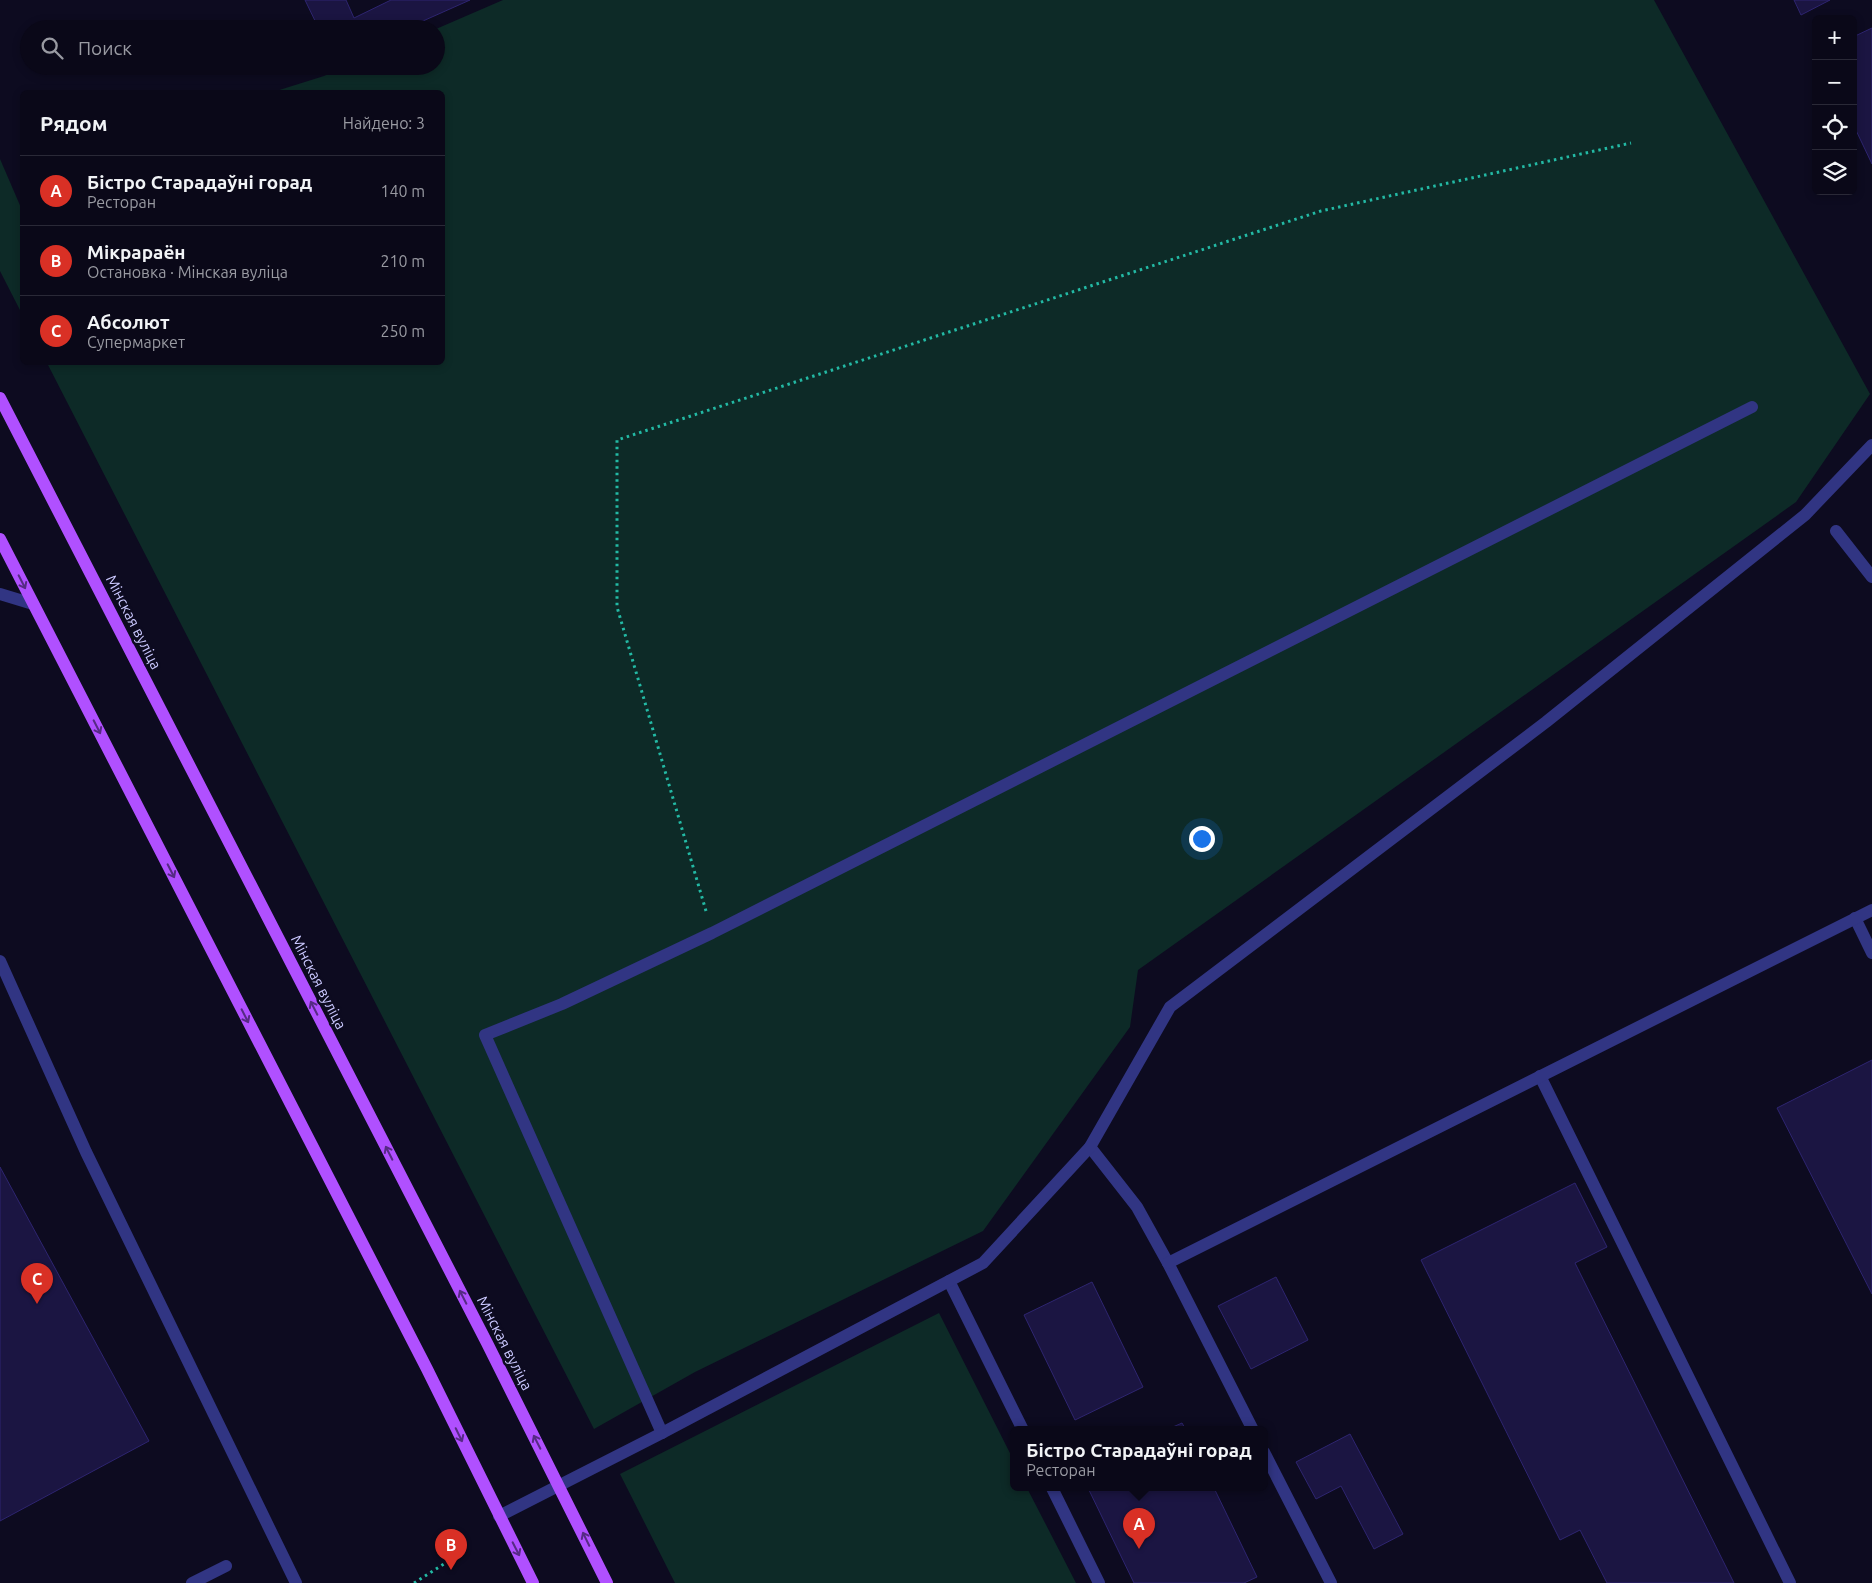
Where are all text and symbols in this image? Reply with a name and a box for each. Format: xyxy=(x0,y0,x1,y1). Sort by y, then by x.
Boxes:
map controls xyxy=(1812,15,1857,195)
button: + xyxy=(1812,15,1857,60)
search box xyxy=(20,20,445,75)
icon: search xyxy=(38,34,66,62)
text: Поиск xyxy=(78,37,132,59)
button: − xyxy=(1812,60,1857,105)
button: locate xyxy=(1812,105,1857,150)
text: Рядом xyxy=(40,111,108,135)
text: Найдено: 3 xyxy=(343,114,425,132)
button: layers xyxy=(1812,150,1857,195)
text: Бістро Старадаўні горад xyxy=(87,171,312,193)
text: A xyxy=(50,182,62,200)
text: 140 m xyxy=(380,182,425,200)
text: Ресторан xyxy=(87,193,156,211)
text: Мікрараён xyxy=(87,241,186,263)
text: B xyxy=(51,252,61,270)
text: 210 m xyxy=(380,252,425,270)
text: Остановка · Мінская вуліца xyxy=(87,263,288,281)
text: Абсолют xyxy=(87,311,170,333)
text: C xyxy=(51,322,61,340)
text: 250 m xyxy=(380,322,425,340)
text: Супермаркет xyxy=(87,333,185,351)
street label: Мінская вуліца xyxy=(103,572,165,672)
one-way arrow xyxy=(18,574,27,589)
one-way arrow xyxy=(92,719,102,734)
your location xyxy=(1189,826,1215,852)
one-way arrow xyxy=(167,863,176,878)
street label: Мінская вуліца xyxy=(288,932,350,1032)
one-way arrow xyxy=(309,1001,318,1016)
one-way arrow xyxy=(240,1008,250,1023)
one-way arrow xyxy=(384,1145,394,1160)
pin: C xyxy=(21,1263,53,1304)
one-way arrow xyxy=(458,1290,467,1305)
street label: Мінская вуліца xyxy=(474,1293,536,1393)
popup xyxy=(1010,1426,1268,1491)
one-way arrow xyxy=(455,1427,464,1442)
one-way arrow xyxy=(532,1434,542,1449)
text: Бістро Старадаўні горад xyxy=(1026,1439,1252,1461)
text: Ресторан xyxy=(1026,1461,1096,1479)
pin: A xyxy=(1123,1508,1155,1549)
pin: B xyxy=(435,1529,467,1570)
one-way arrow xyxy=(581,1532,590,1547)
one-way arrow xyxy=(511,1542,521,1557)

